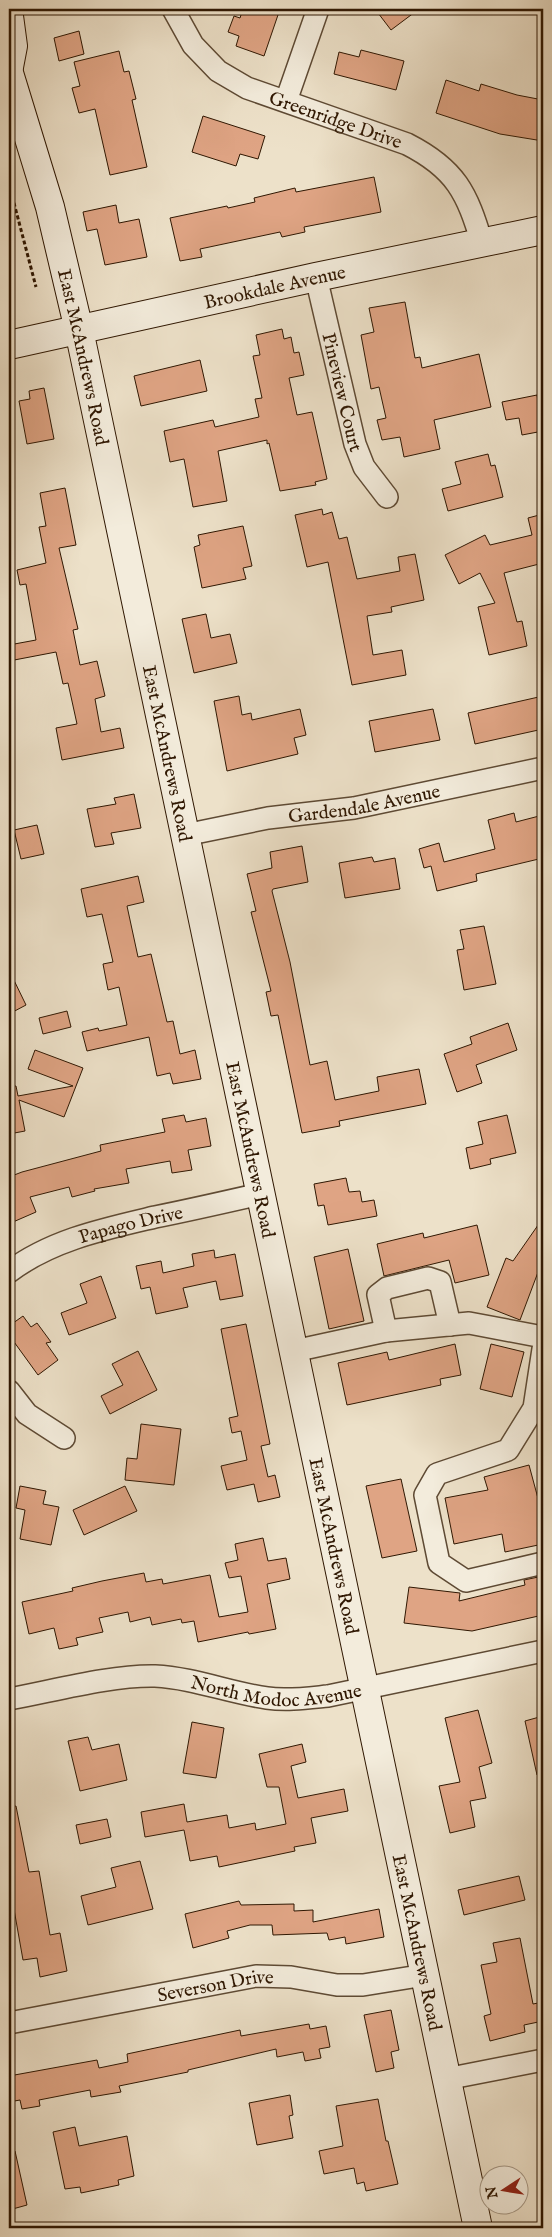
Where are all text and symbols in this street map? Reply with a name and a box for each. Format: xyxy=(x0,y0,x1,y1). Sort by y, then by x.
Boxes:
street label: Greenridge Drive xyxy=(265,87,405,155)
street label: Brookdale Avenue xyxy=(202,261,348,315)
street label: East McAndrews Road xyxy=(51,267,113,449)
street label: Pineview Court xyxy=(315,331,367,456)
street label: East McAndrews Road xyxy=(136,663,196,845)
street label: Gardendale Avenue xyxy=(287,780,443,830)
street label: East McAndrews Road xyxy=(219,1060,280,1241)
street label: Papago Drive xyxy=(76,1201,186,1250)
street label: East McAndrews Road xyxy=(302,1456,363,1638)
street label: North Modoc Avenue xyxy=(188,1671,364,1713)
street label: East McAndrews Road xyxy=(386,1852,446,2034)
street label: Severson Drive xyxy=(155,1966,274,2009)
north arrow xyxy=(480,2164,530,2214)
text: N xyxy=(482,2185,503,2201)

